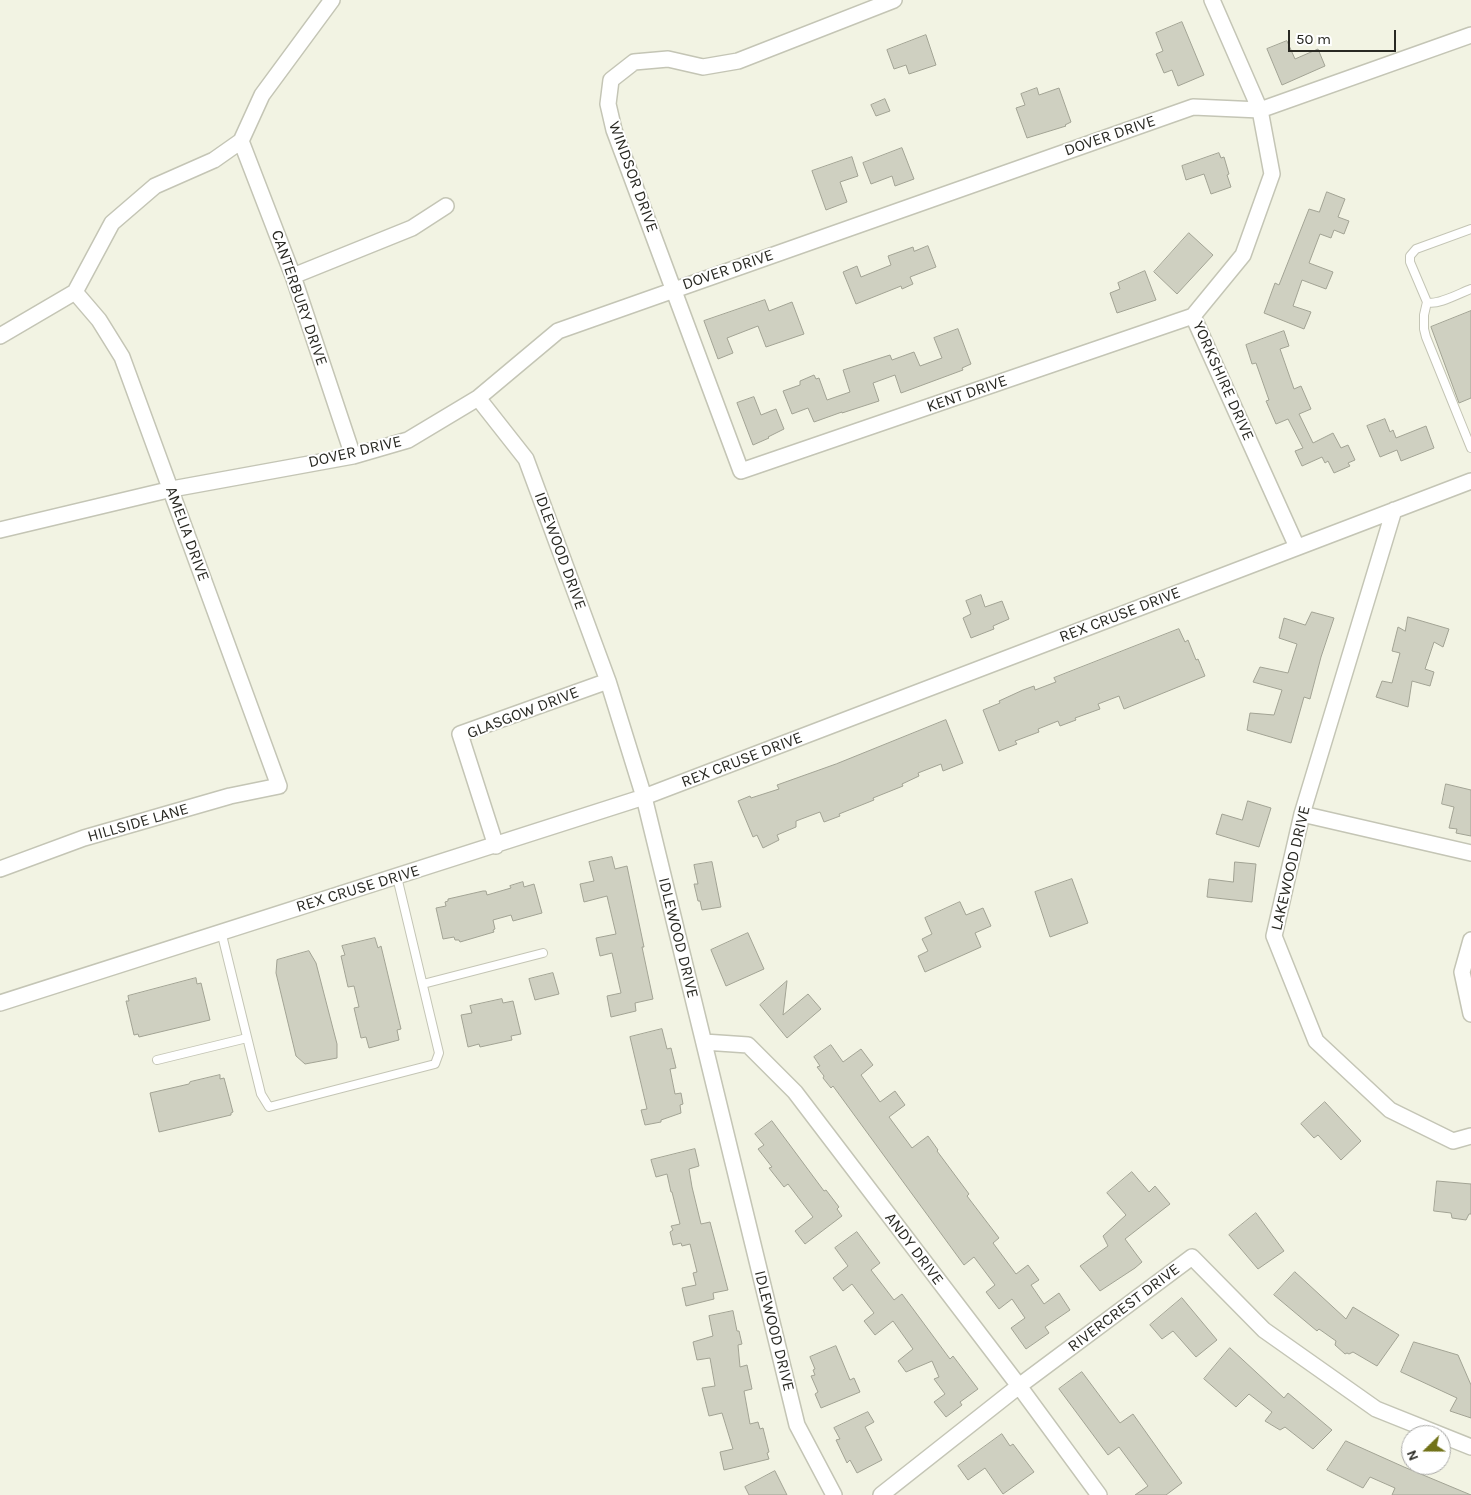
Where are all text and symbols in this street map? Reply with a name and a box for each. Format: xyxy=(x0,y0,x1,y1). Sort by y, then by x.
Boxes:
scale bar xyxy=(1291,20,1398,52)
text: 50 m xyxy=(1296,30,1331,48)
street label: DOVER DRIVE xyxy=(1062,111,1158,161)
street label: WINDSOR DRIVE xyxy=(604,119,662,235)
street label: CANTERBURY DRIVE xyxy=(267,228,331,368)
street label: DOVER DRIVE xyxy=(680,245,776,295)
street label: YORKSHIRE DRIVE xyxy=(1188,318,1258,444)
street label: KENT DRIVE xyxy=(924,371,1010,417)
street label: DOVER DRIVE xyxy=(306,432,404,472)
street label: AMELIA DRIVE xyxy=(161,484,213,584)
street label: IDLEWOOD DRIVE xyxy=(530,490,590,612)
street label: REX CRUSE DRIVE xyxy=(1057,583,1183,647)
street label: GLASGOW DRIVE xyxy=(464,683,582,743)
street label: REX CRUSE DRIVE xyxy=(679,728,805,792)
street label: HILLSIDE LANE xyxy=(85,799,191,847)
street label: LAKEWOOD DRIVE xyxy=(1267,804,1315,932)
street label: REX CRUSE DRIVE xyxy=(294,861,422,917)
street label: IDLEWOOD DRIVE xyxy=(654,876,702,1000)
street label: ANDY DRIVE xyxy=(881,1209,947,1289)
street label: RIVERCREST DRIVE xyxy=(1064,1260,1184,1356)
street label: IDLEWOOD DRIVE xyxy=(750,1269,798,1393)
north arrow xyxy=(1401,1425,1451,1475)
text: N xyxy=(1403,1448,1422,1463)

